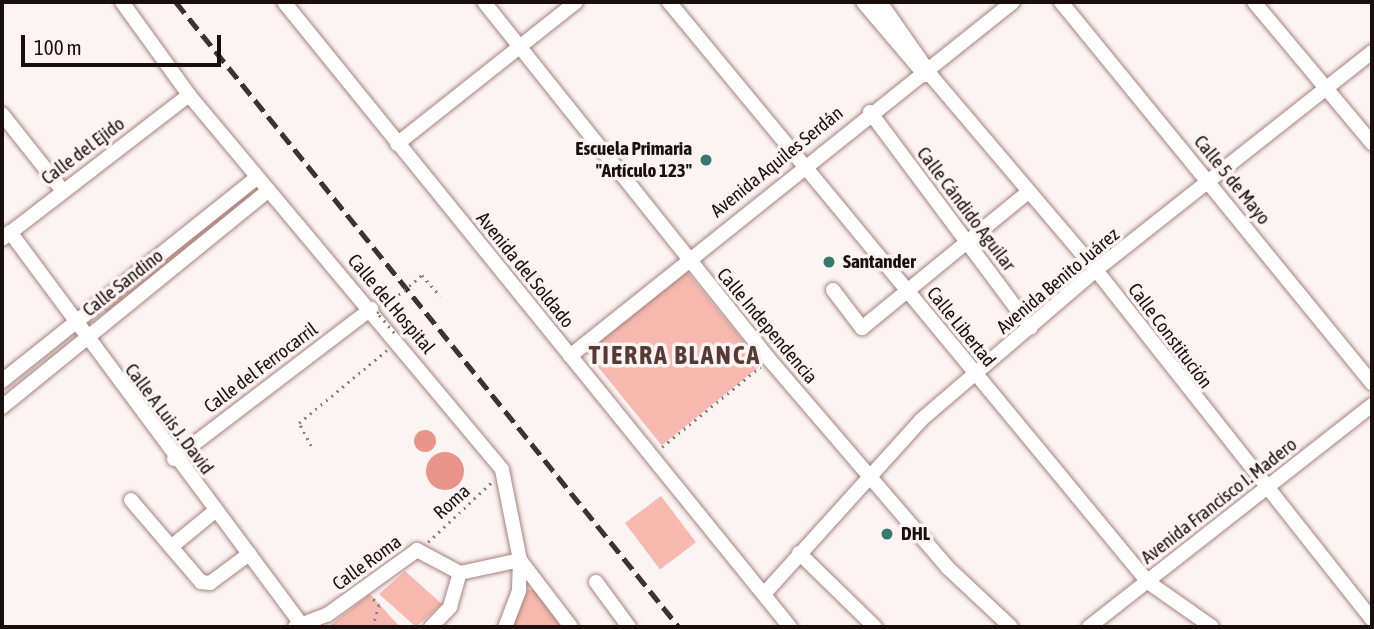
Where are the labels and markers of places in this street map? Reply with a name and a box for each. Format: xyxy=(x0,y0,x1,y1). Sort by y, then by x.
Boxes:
place label: Escuela Primaria "Artículo 123" xyxy=(575,138,692,182)
marker: Escuela Primaria "Artículo 123" xyxy=(698,152,714,168)
place label: Santander xyxy=(843,251,916,273)
marker: Santander xyxy=(821,254,837,270)
place label: DHL xyxy=(901,523,930,545)
marker: DHL xyxy=(879,526,895,542)

